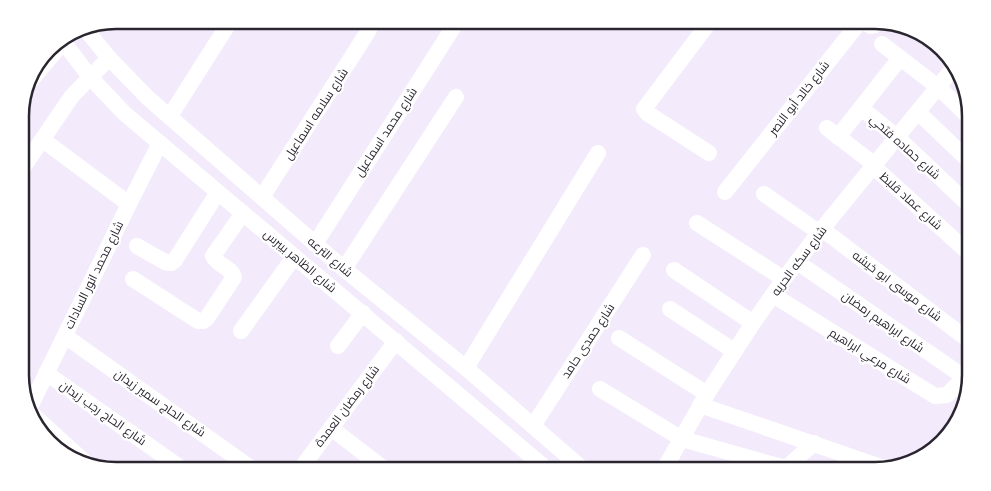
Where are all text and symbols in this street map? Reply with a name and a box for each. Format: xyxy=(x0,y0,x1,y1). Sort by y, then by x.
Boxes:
street label: شارع خالد أبو النصر xyxy=(764,58,833,139)
street label: شارع سلامه اسماعيل xyxy=(280,65,352,163)
street label: شارع محمد اسماعيل xyxy=(351,84,421,180)
street label: شارع حماده فتحي xyxy=(865,111,944,185)
street label: شارع عماد قلبظ xyxy=(876,169,946,233)
street label: شارع محمد انور السادات xyxy=(61,218,127,332)
street label: شارع سكه الحريه xyxy=(768,223,830,299)
street label: شارع الظاهر بيبرس xyxy=(260,226,340,296)
street label: شارع الترعه xyxy=(304,233,356,281)
street label: شارع موسى ابو خيشه xyxy=(849,247,945,325)
street label: شارع ابراهيم رمضان xyxy=(839,288,927,356)
street label: شارع حمدى حامد xyxy=(558,300,618,382)
street label: شارع مرعي ابراهيم xyxy=(825,325,914,389)
street label: شارع رمضان العمدة xyxy=(311,362,383,450)
street label: شارع الحاج سمير زيدان xyxy=(111,366,209,440)
street label: شارع الحاج رجب زيدان xyxy=(57,377,150,449)

